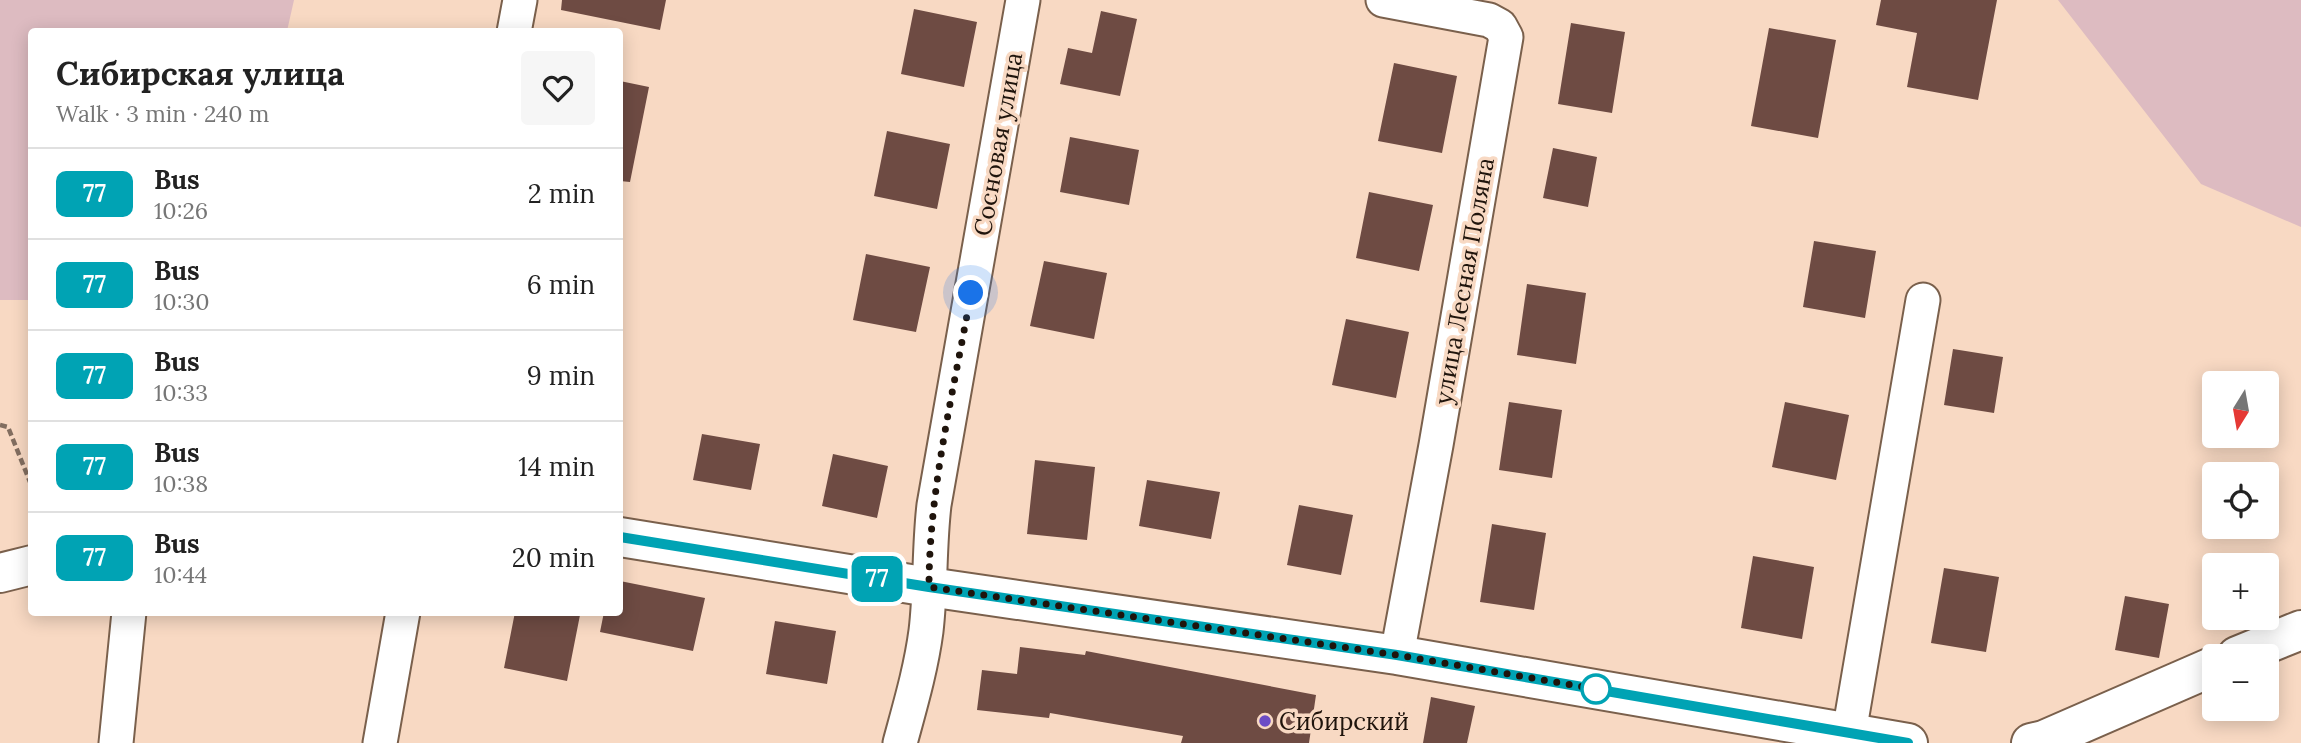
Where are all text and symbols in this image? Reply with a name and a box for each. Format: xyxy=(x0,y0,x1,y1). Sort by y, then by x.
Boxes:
street label: Сосновая улица xyxy=(967,50,1029,238)
button: heart xyxy=(521,51,595,125)
text: Сибирская улица xyxy=(56,52,345,94)
text: Walk · 3 min · 240 m xyxy=(56,99,269,128)
street label: улица Лесная Поляна xyxy=(1427,155,1501,407)
text: Bus xyxy=(154,163,200,196)
text: 2 min xyxy=(528,177,595,210)
text: 77 xyxy=(83,178,106,209)
text: 10:26 xyxy=(154,196,208,225)
text: Bus xyxy=(154,254,200,287)
text: 6 min xyxy=(527,268,595,301)
text: 77 xyxy=(83,269,106,300)
your location xyxy=(953,275,988,310)
text: 10:30 xyxy=(154,287,210,316)
text: Bus xyxy=(154,345,200,378)
text: 9 min xyxy=(527,359,595,392)
text: 77 xyxy=(83,360,106,391)
north arrow xyxy=(2202,371,2278,448)
map controls xyxy=(2202,371,2279,721)
text: 10:33 xyxy=(154,378,208,407)
text: Bus xyxy=(154,436,200,469)
text: 14 min xyxy=(518,450,595,483)
text: 77 xyxy=(83,451,106,482)
button: locate xyxy=(2202,462,2279,539)
text: 10:38 xyxy=(154,469,208,498)
text: Bus xyxy=(154,527,200,560)
text: 20 min xyxy=(512,541,595,574)
text: 77 xyxy=(83,542,106,573)
button: + xyxy=(2202,553,2279,630)
line badge: 77 xyxy=(846,556,908,602)
text: 10:44 xyxy=(154,560,207,589)
text: 77 xyxy=(866,563,888,594)
button: − xyxy=(2202,644,2279,721)
unlabelled marker xyxy=(1581,674,1611,704)
place label: Сибирский xyxy=(1279,706,1409,737)
marker: Сибирский xyxy=(1257,713,1273,729)

